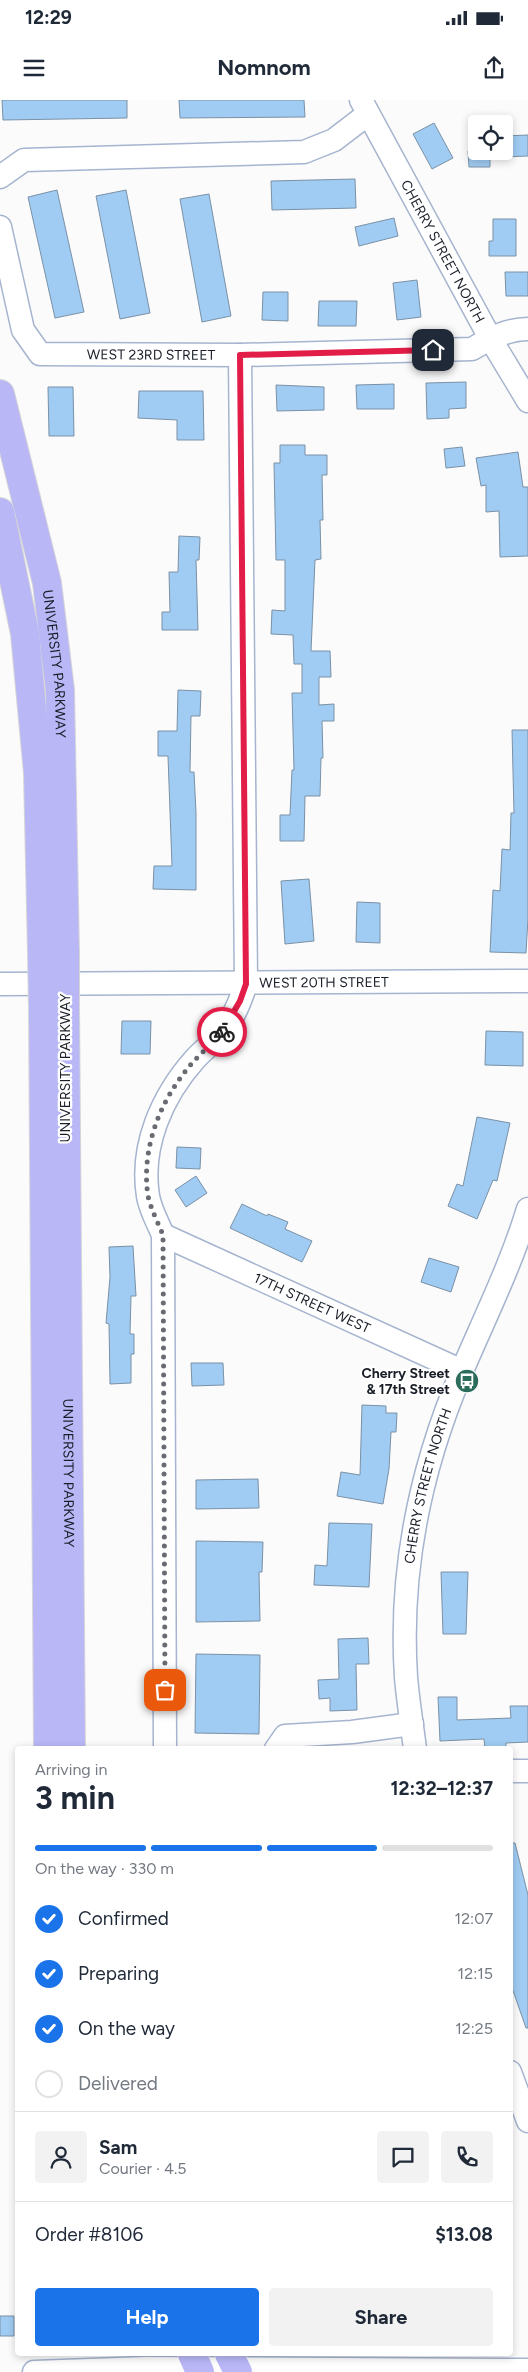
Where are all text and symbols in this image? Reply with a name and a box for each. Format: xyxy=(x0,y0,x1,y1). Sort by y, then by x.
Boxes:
text: 12:29 xyxy=(25,6,72,29)
icon: menu xyxy=(20,54,48,82)
text: Nomnom xyxy=(217,54,311,81)
icon: share xyxy=(480,54,508,82)
map controls xyxy=(468,115,513,160)
button: locate xyxy=(468,115,513,160)
street label: CHERRY STREET NORTH xyxy=(397,177,489,326)
pin xyxy=(412,329,454,371)
icon: home xyxy=(419,336,447,364)
street label: WEST 23RD STREET xyxy=(87,346,216,363)
street label: UNIVERSITY PARKWAY xyxy=(39,589,69,739)
street label: WEST 20TH STREET xyxy=(259,973,389,991)
street label: UNIVERSITY PARKWAY xyxy=(57,993,74,1142)
courier xyxy=(197,1007,247,1057)
icon: bike xyxy=(208,1018,236,1046)
street label: 17TH STREET WEST xyxy=(251,1269,373,1337)
place label: Cherry Street & 17th Street xyxy=(362,1365,450,1398)
bus stop icon: Cherry Street & 17th Street xyxy=(454,1368,480,1394)
street label: UNIVERSITY PARKWAY xyxy=(60,1398,78,1548)
street label: CHERRY STREET NORTH xyxy=(401,1406,455,1565)
pin xyxy=(144,1669,186,1711)
icon: bag xyxy=(151,1676,179,1704)
text: Arriving in xyxy=(35,1760,107,1779)
text: 12:32–12:37 xyxy=(390,1777,493,1800)
text: 3 min xyxy=(35,1779,115,1817)
text: On the way · 330 m xyxy=(35,1859,174,1878)
icon: check xyxy=(35,1905,63,1933)
text: Confirmed xyxy=(78,1907,169,1930)
text: 12:07 xyxy=(455,1909,493,1928)
icon: check xyxy=(35,1960,63,1988)
text: Preparing xyxy=(78,1962,159,1985)
text: 12:15 xyxy=(458,1964,493,1983)
icon: check xyxy=(35,2015,63,2043)
text: On the way xyxy=(78,2017,175,2040)
text: 12:25 xyxy=(455,2019,493,2038)
text: Delivered xyxy=(78,2072,158,2095)
button: person xyxy=(35,2131,87,2183)
button: chat xyxy=(377,2131,429,2183)
button: phone xyxy=(441,2131,493,2183)
text: Sam xyxy=(99,2136,137,2159)
text: Courier · 4.5 xyxy=(99,2159,186,2178)
text: Order #8106 xyxy=(35,2223,143,2246)
text: $13.08 xyxy=(435,2223,493,2246)
button: Help xyxy=(35,2288,259,2346)
button: Share xyxy=(269,2288,493,2346)

